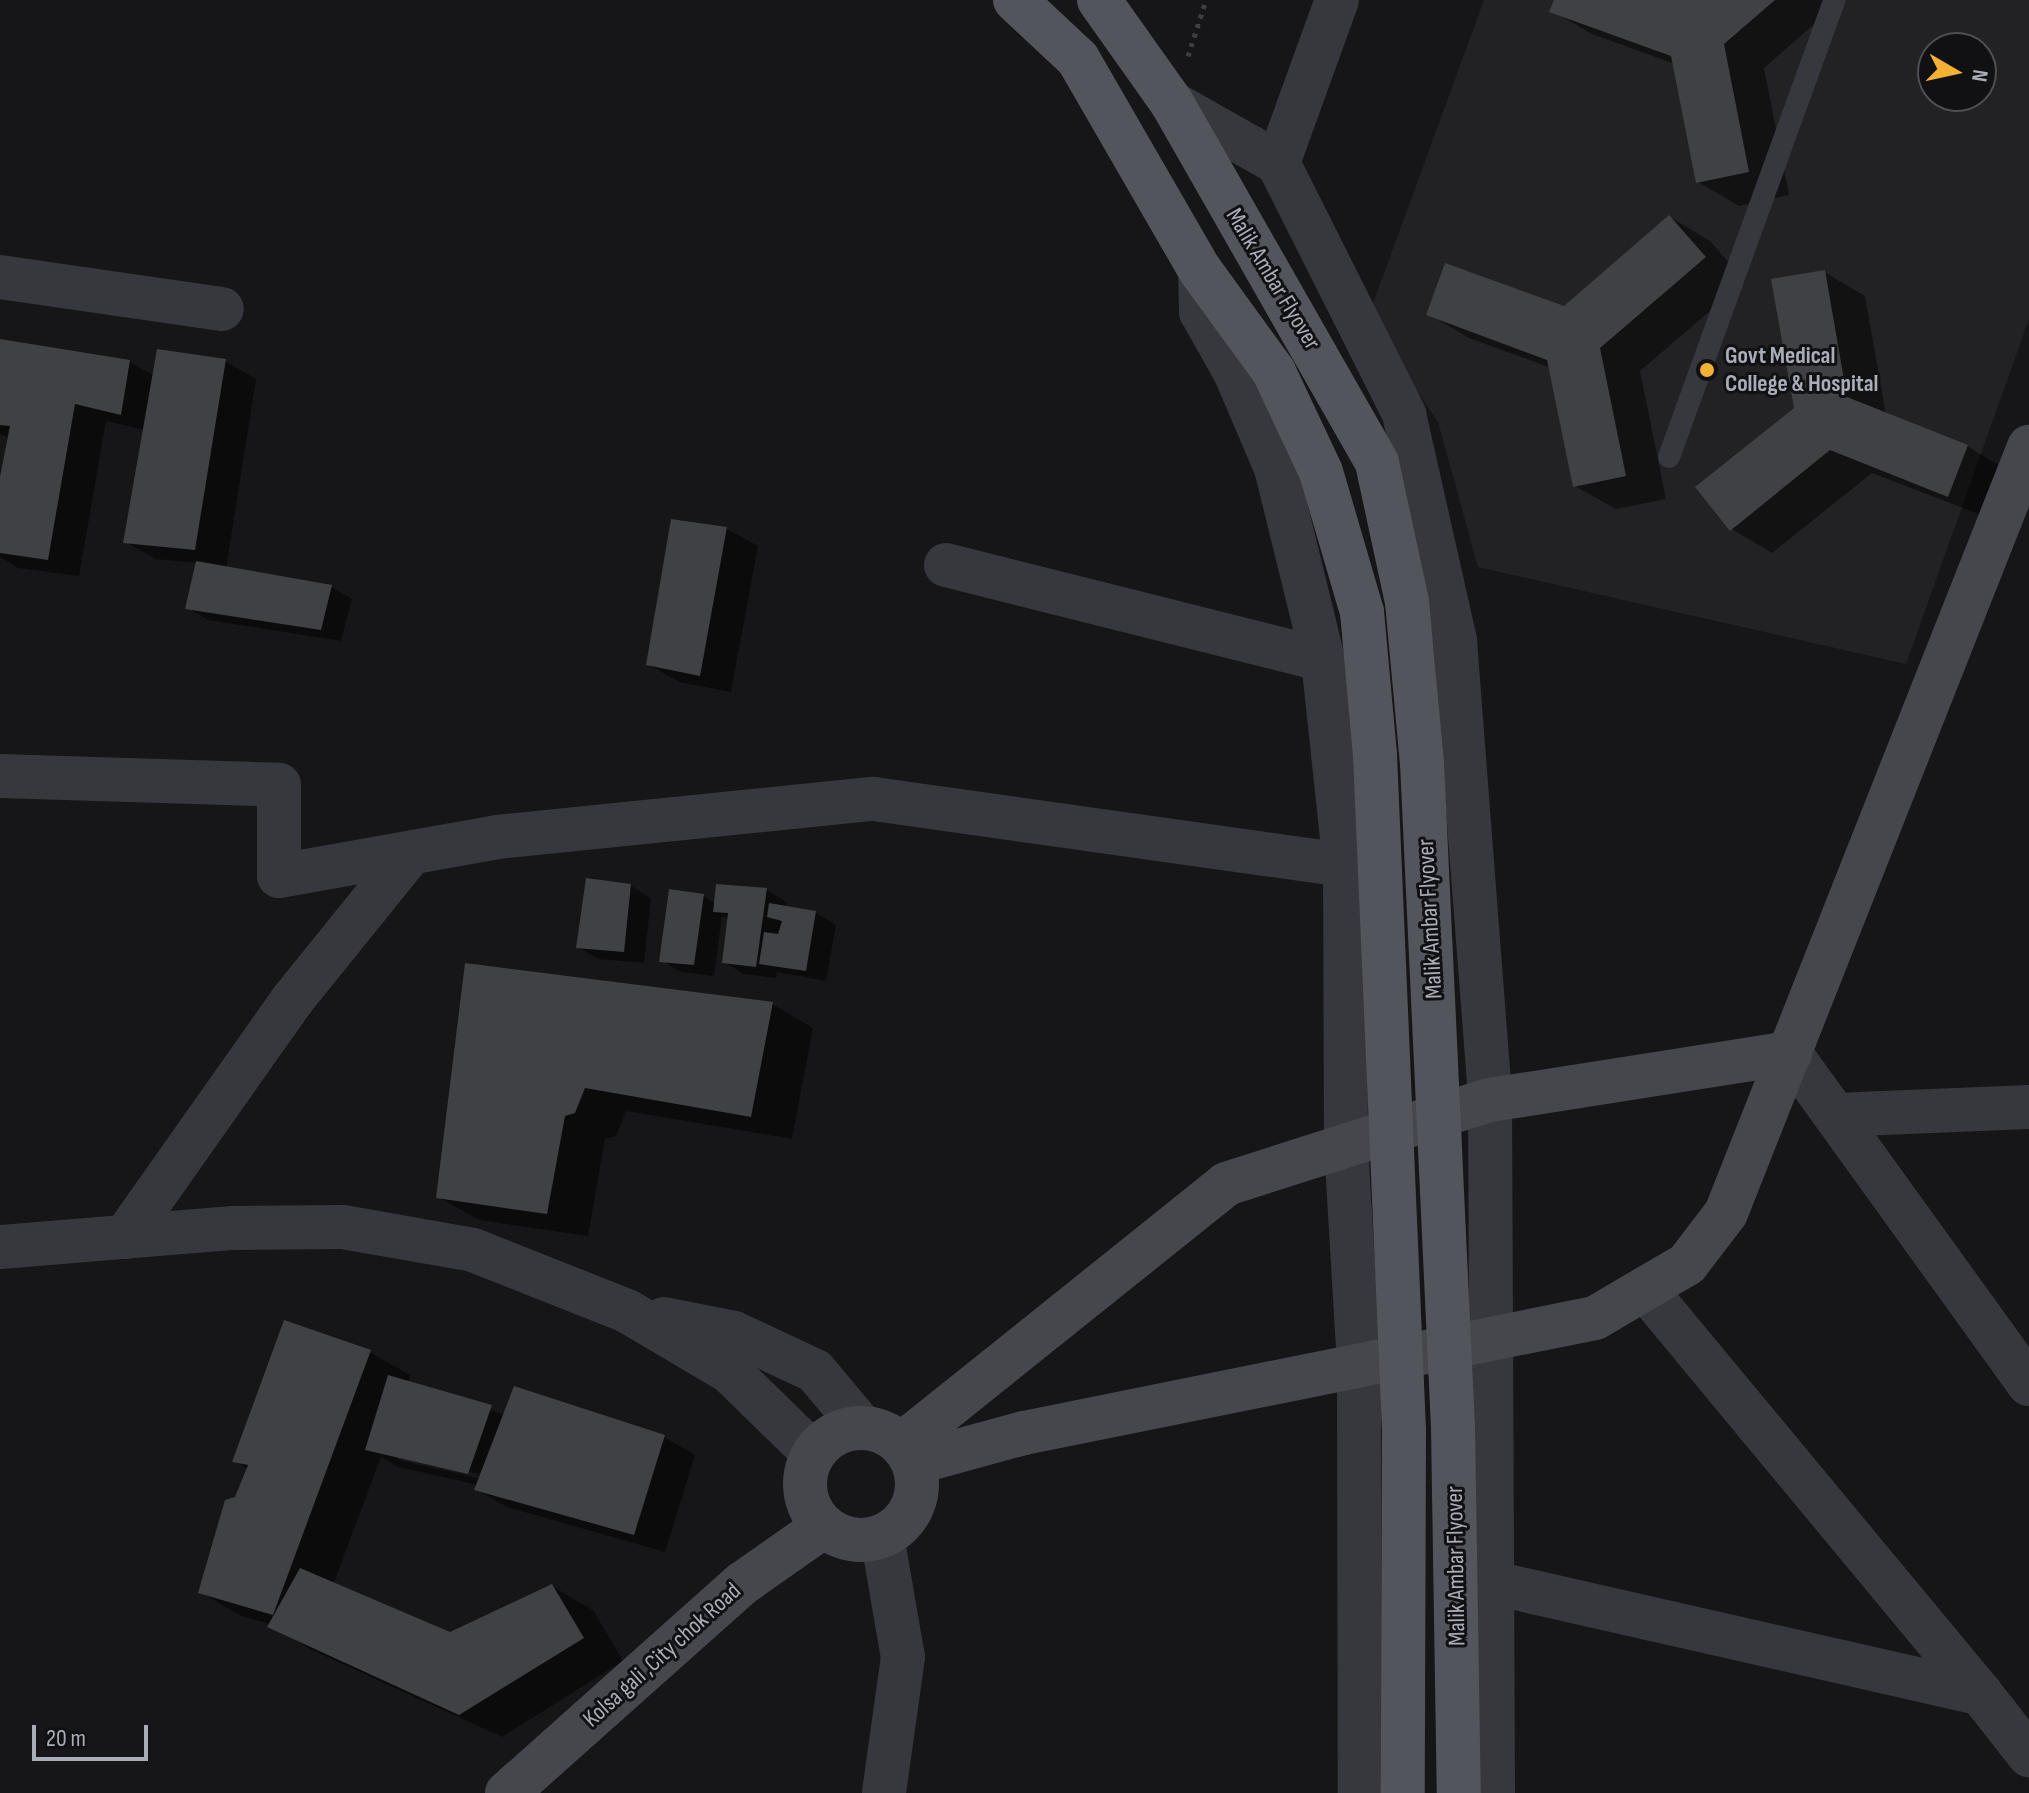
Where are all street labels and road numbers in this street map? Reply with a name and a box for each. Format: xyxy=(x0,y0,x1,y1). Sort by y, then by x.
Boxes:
street label: Malik Ambar Flyover xyxy=(1219,203,1327,355)
street label: Malik Ambar Flyover xyxy=(1411,838,1449,1000)
street label: Malik Ambar Flyover xyxy=(1440,1486,1472,1646)
street label: Kolsa gali ,City chok Road xyxy=(577,1577,747,1733)

